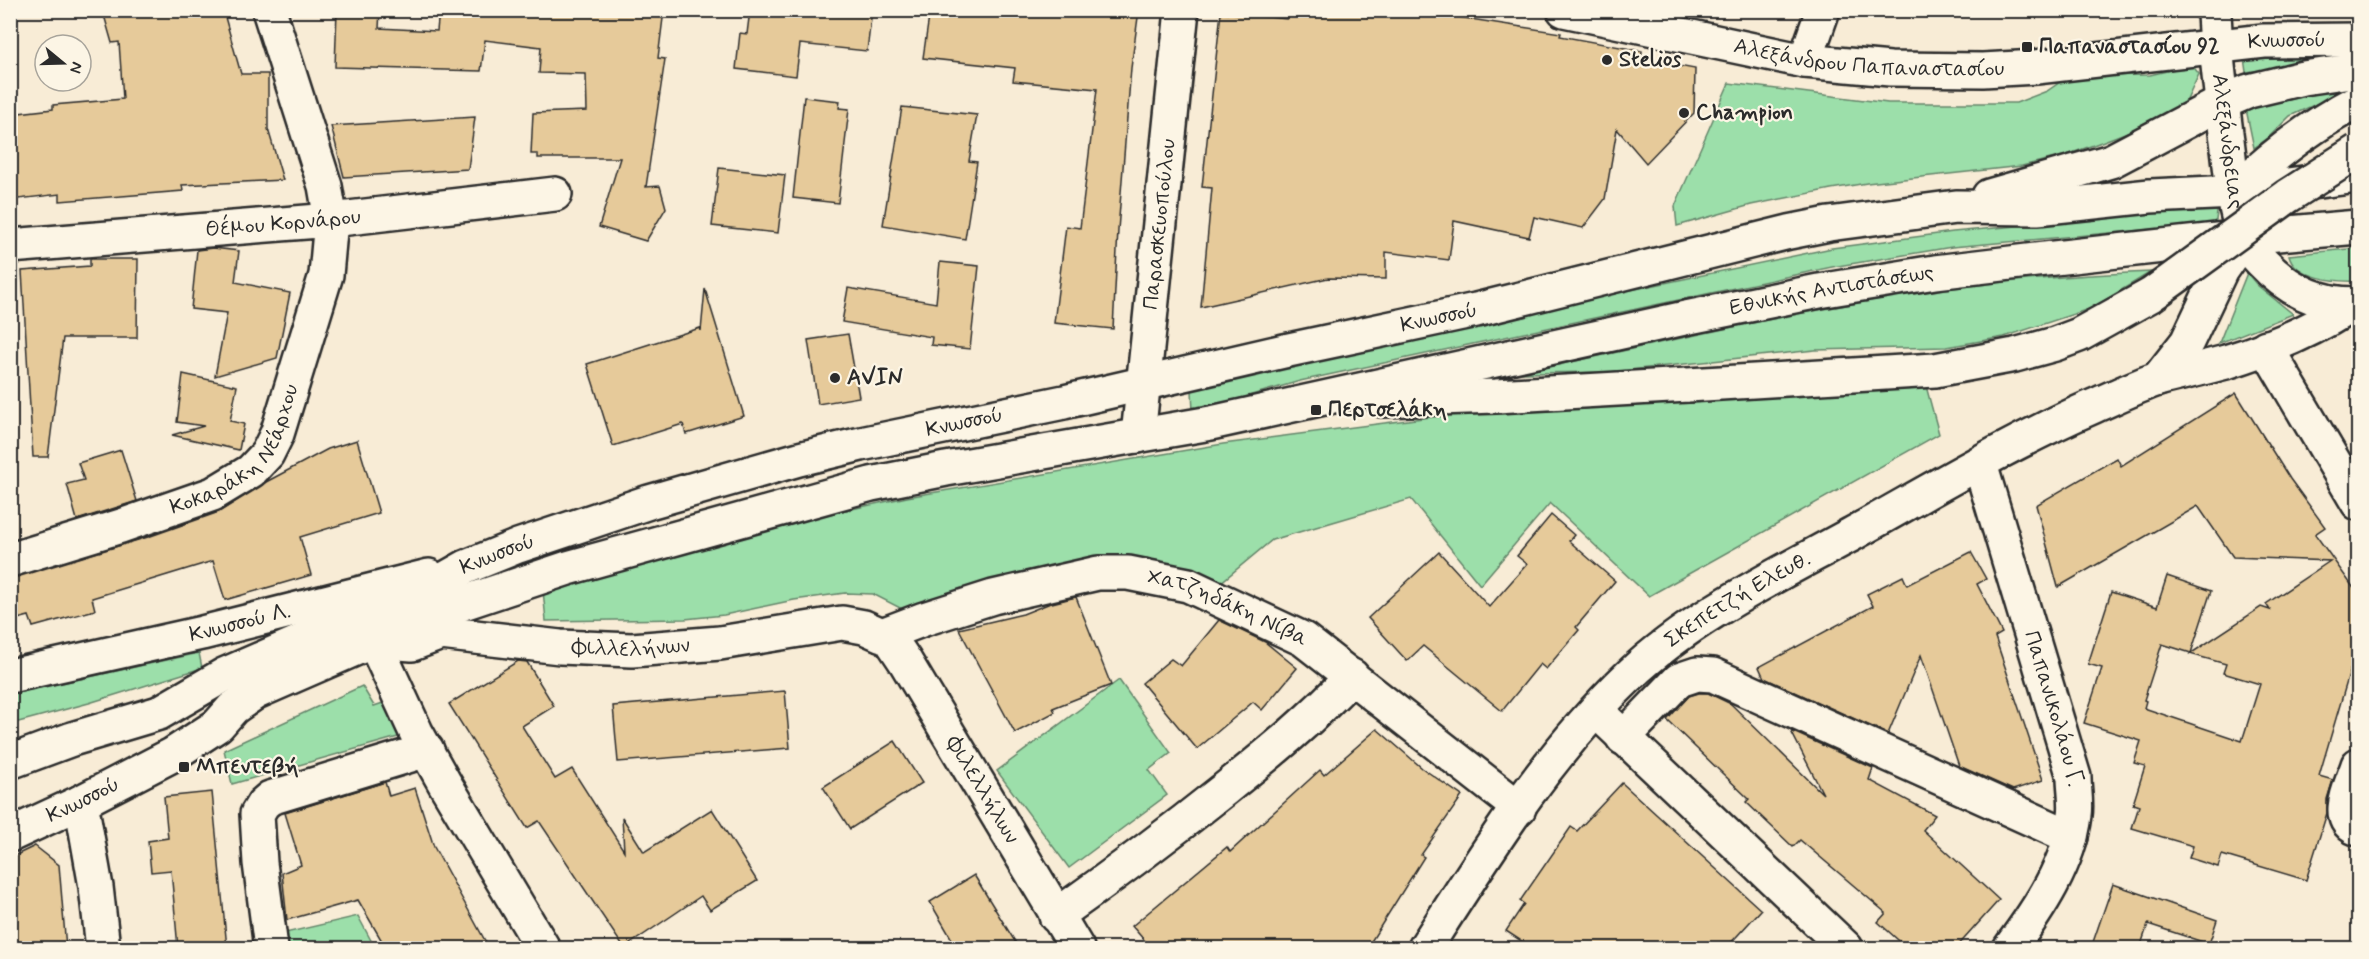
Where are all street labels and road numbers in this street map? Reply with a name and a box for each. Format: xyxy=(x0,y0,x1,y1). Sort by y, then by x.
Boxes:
street label: Κνωσσού xyxy=(2246,26,2326,57)
street label: Αλεξάνδρου Παπαναστασίου xyxy=(1731,32,2005,84)
street label: Αλεξάνδρειας xyxy=(2205,72,2250,211)
street label: Παρασκευοπούλου xyxy=(1137,137,1183,311)
street label: Θέμου Κορνάρου xyxy=(204,203,362,244)
street label: Εθνικής Αντιστάσεως xyxy=(1727,258,1936,323)
street label: Κνωσσού xyxy=(1398,296,1480,340)
street label: Κοκαράκη Νεάρχου xyxy=(166,380,306,522)
street label: Κνωσσού xyxy=(923,401,1005,444)
street label: Κνωσσού xyxy=(456,527,538,582)
street label: Σκεπετζή Ελευθ. xyxy=(1659,545,1816,655)
street label: Χατζηδάκη Νίβα xyxy=(1145,563,1312,653)
street label: Κνωσσού Λ. xyxy=(187,597,294,649)
street label: Παπανικολάου Γ. xyxy=(2017,627,2089,788)
street label: Φιλλελήνων xyxy=(570,631,691,664)
street label: Φιλελλήλων xyxy=(939,730,1026,849)
street label: Κνωσσού xyxy=(42,770,125,830)

